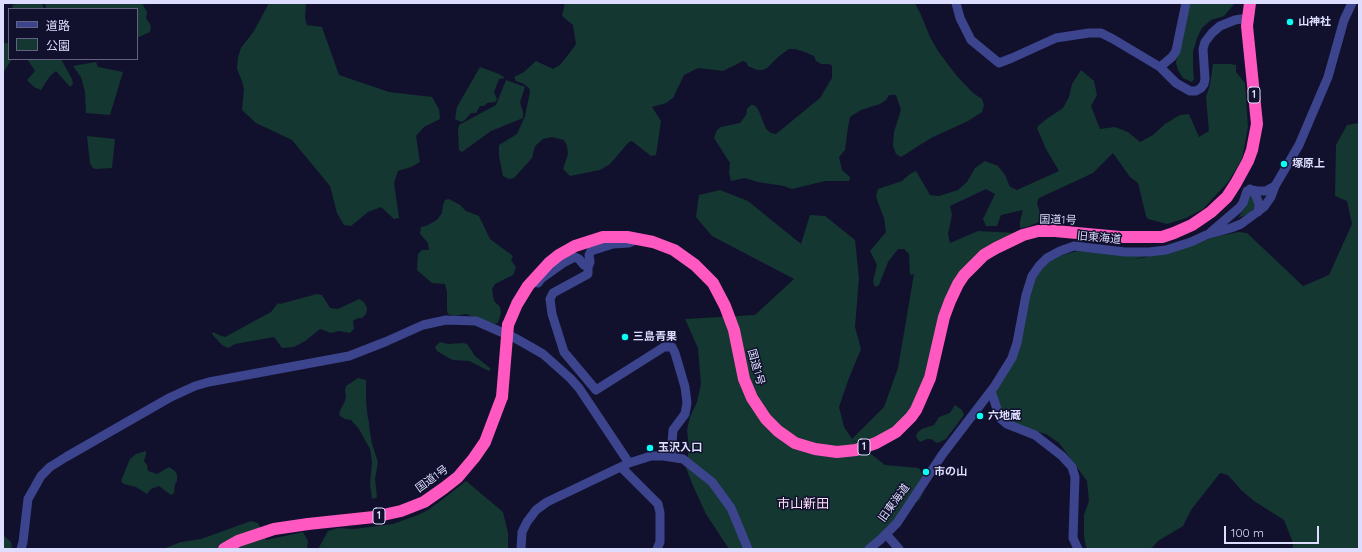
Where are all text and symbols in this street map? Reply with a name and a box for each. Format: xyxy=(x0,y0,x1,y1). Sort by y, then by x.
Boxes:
legend xyxy=(8,8,138,60)
place label: 山神社 xyxy=(1298,15,1331,29)
marker: 山神社 xyxy=(1285,17,1295,27)
text: 道路 xyxy=(46,18,70,33)
text: 公園 xyxy=(46,38,70,53)
road number: 1 xyxy=(1248,87,1260,103)
place label: 塚原上 xyxy=(1292,157,1325,171)
marker: 塚原上 xyxy=(1279,159,1289,169)
street label: 国道1号 xyxy=(1039,213,1077,227)
street label: 旧東海道 xyxy=(1077,230,1121,246)
place label: 三島青果 xyxy=(633,330,677,344)
marker: 三島青果 xyxy=(620,332,630,342)
street label: 国道1号 xyxy=(745,347,767,387)
place label: 六地蔵 xyxy=(988,409,1021,423)
marker: 六地蔵 xyxy=(975,411,985,421)
road number: 1 xyxy=(858,439,870,455)
place label: 玉沢入口 xyxy=(658,441,702,455)
marker: 玉沢入口 xyxy=(645,443,655,453)
street label: 国道1号 xyxy=(413,463,451,495)
place label: 市の山 xyxy=(934,465,967,479)
marker: 市の山 xyxy=(921,467,931,477)
street label: 旧東海道 xyxy=(876,481,912,525)
district label: 市山新田 xyxy=(777,496,829,512)
road number: 1 xyxy=(373,508,385,524)
scale bar xyxy=(1226,518,1321,544)
text: 100 m xyxy=(1231,525,1264,540)

